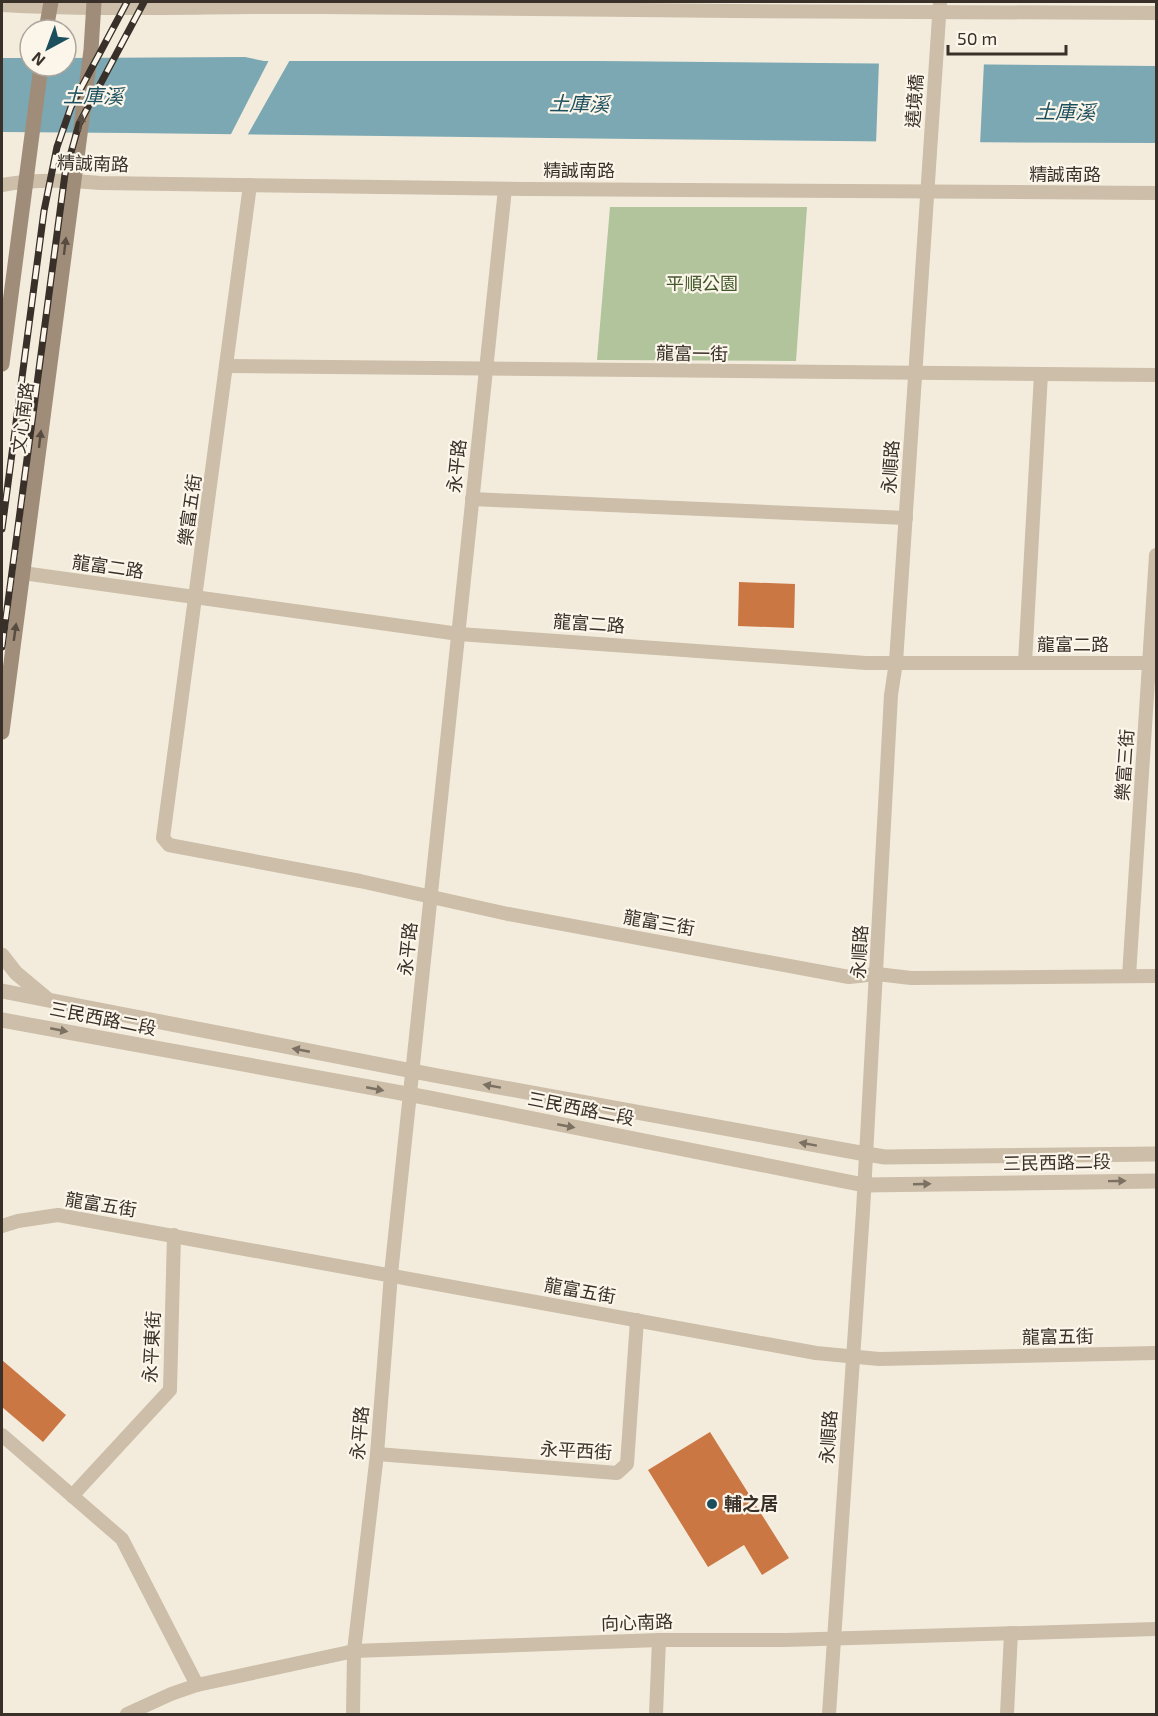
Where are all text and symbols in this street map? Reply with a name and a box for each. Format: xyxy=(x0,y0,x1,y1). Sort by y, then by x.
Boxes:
north arrow xyxy=(18,18,78,78)
scale bar xyxy=(948,18,1066,56)
text: 50 m xyxy=(957,27,997,49)
text: N xyxy=(27,49,48,71)
street label: 遶境橋 xyxy=(901,73,927,129)
water label: 土庫溪 xyxy=(63,82,126,108)
water label: 土庫溪 xyxy=(549,90,612,116)
water label: 土庫溪 xyxy=(1035,98,1098,124)
one-way arrow xyxy=(76,113,86,132)
street label: 精誠南路 xyxy=(57,151,129,175)
street label: 精誠南路 xyxy=(543,159,615,181)
street label: 精誠南路 xyxy=(1029,163,1101,185)
one-way arrow xyxy=(60,236,70,255)
park label: 平順公園 xyxy=(666,272,738,294)
street label: 龍富一街 xyxy=(656,341,728,365)
street label: 文心南路 xyxy=(7,381,37,455)
one-way arrow xyxy=(35,429,45,448)
street label: 永平路 xyxy=(442,438,470,494)
street label: 永順路 xyxy=(877,439,903,495)
street label: 樂富五街 xyxy=(173,473,205,547)
street label: 龍富二路 xyxy=(71,550,145,582)
street label: 龍富二路 xyxy=(552,610,626,636)
one-way arrow xyxy=(10,623,19,642)
street label: 龍富二路 xyxy=(1037,633,1109,655)
street label: 樂富三街 xyxy=(1111,728,1137,802)
street label: 龍富三街 xyxy=(622,905,697,939)
street label: 永平路 xyxy=(393,921,421,977)
street label: 永順路 xyxy=(847,924,871,979)
street label: 三民西路二段 xyxy=(48,997,158,1039)
one-way arrow xyxy=(50,1026,69,1035)
one-way arrow xyxy=(291,1045,310,1054)
one-way arrow xyxy=(483,1081,502,1090)
one-way arrow xyxy=(365,1085,384,1094)
street label: 三民西路二段 xyxy=(526,1087,636,1129)
one-way arrow xyxy=(557,1122,576,1131)
one-way arrow xyxy=(798,1139,817,1148)
street label: 三民西路二段 xyxy=(1003,1150,1111,1174)
one-way arrow xyxy=(1108,1176,1127,1186)
one-way arrow xyxy=(913,1179,932,1189)
street label: 龍富五街 xyxy=(64,1188,138,1221)
street label: 龍富五街 xyxy=(543,1273,618,1307)
street label: 永平東街 xyxy=(138,1310,164,1383)
street label: 龍富五街 xyxy=(1022,1324,1094,1348)
street label: 永平路 xyxy=(346,1405,372,1461)
street label: 永順路 xyxy=(815,1409,841,1465)
street label: 永平西街 xyxy=(540,1437,613,1463)
place label: 輔之居 xyxy=(724,1492,778,1514)
marker: 輔之居 xyxy=(705,1497,719,1511)
street label: 向心南路 xyxy=(601,1610,673,1634)

